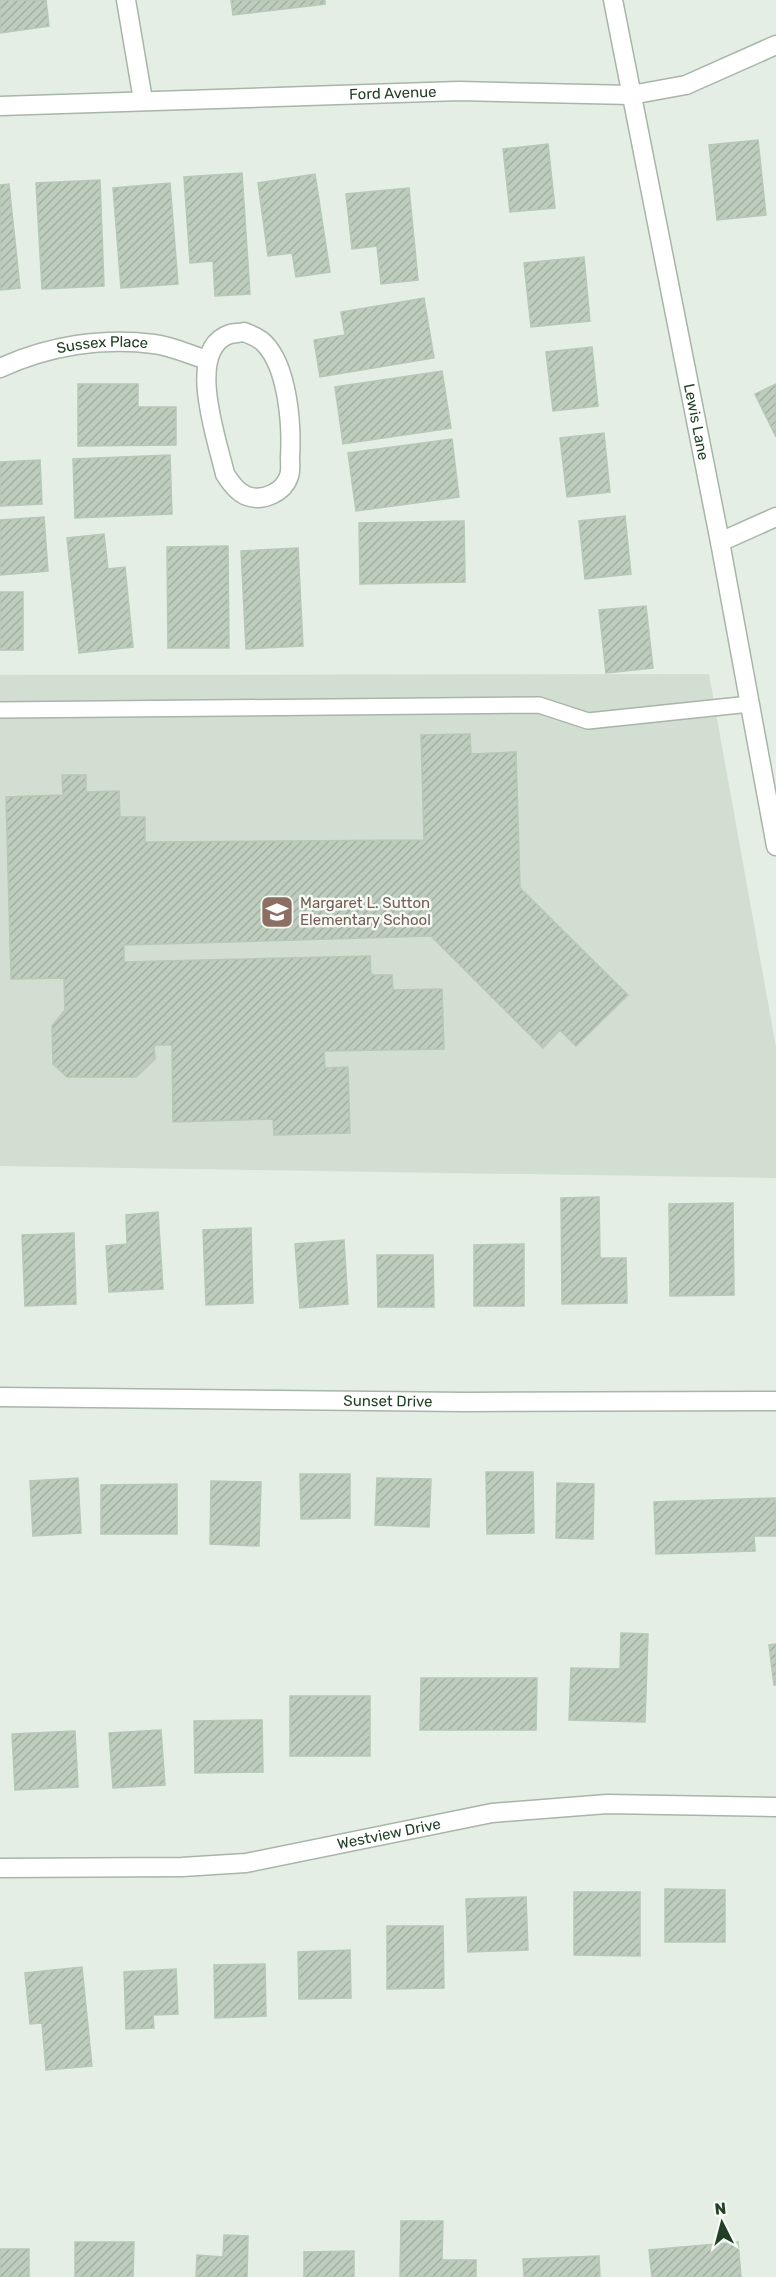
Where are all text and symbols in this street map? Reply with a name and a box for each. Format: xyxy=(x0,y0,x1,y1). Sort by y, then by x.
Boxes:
street label: Ford Avenue xyxy=(349,83,437,104)
street label: Sussex Place xyxy=(55,333,149,358)
street label: Lewis Lane xyxy=(680,382,713,462)
school or university icon: Margaret L. Sutton Elementary School xyxy=(259,894,295,930)
place label: Margaret L. Sutton Elementary School xyxy=(300,894,431,929)
street label: Sunset Drive xyxy=(343,1392,433,1411)
street label: Westview Drive xyxy=(336,1815,442,1853)
north arrow xyxy=(692,2193,752,2253)
text: N xyxy=(714,2199,727,2219)

